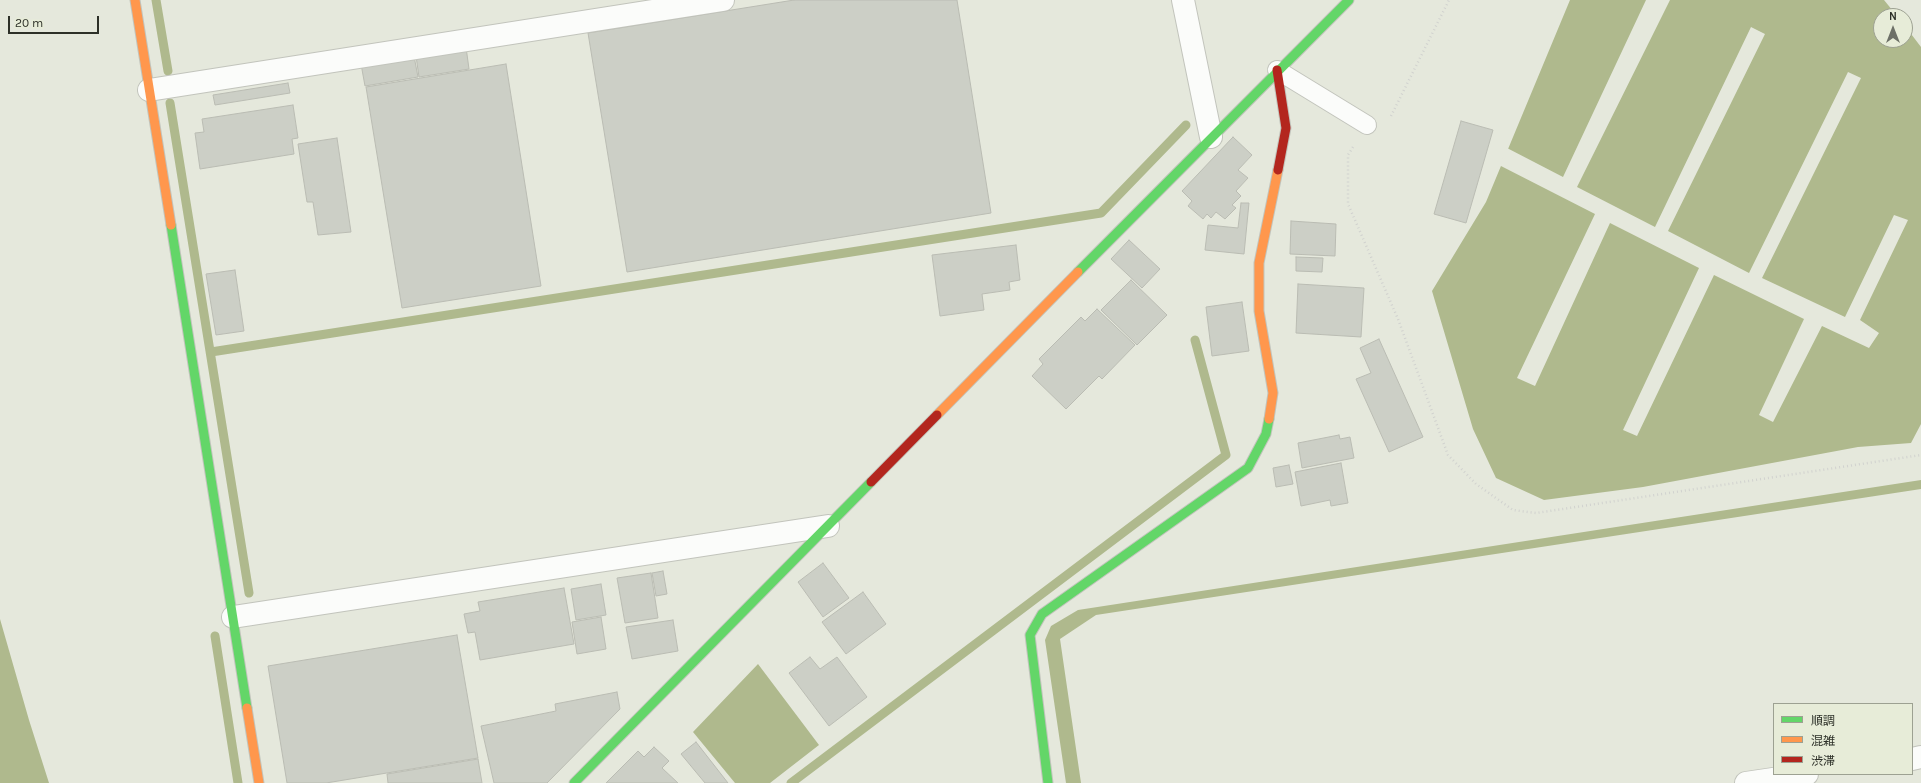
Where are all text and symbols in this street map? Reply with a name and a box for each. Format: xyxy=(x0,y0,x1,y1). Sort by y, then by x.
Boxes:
scale bar xyxy=(10,8,101,34)
north arrow xyxy=(1873,8,1913,48)
text: N xyxy=(1889,10,1897,23)
text: 20 m xyxy=(15,16,43,30)
legend xyxy=(1773,703,1913,775)
text: 順調 xyxy=(1811,714,1835,728)
text: 混雑 xyxy=(1811,734,1835,748)
text: 渋滞 xyxy=(1811,754,1835,768)

